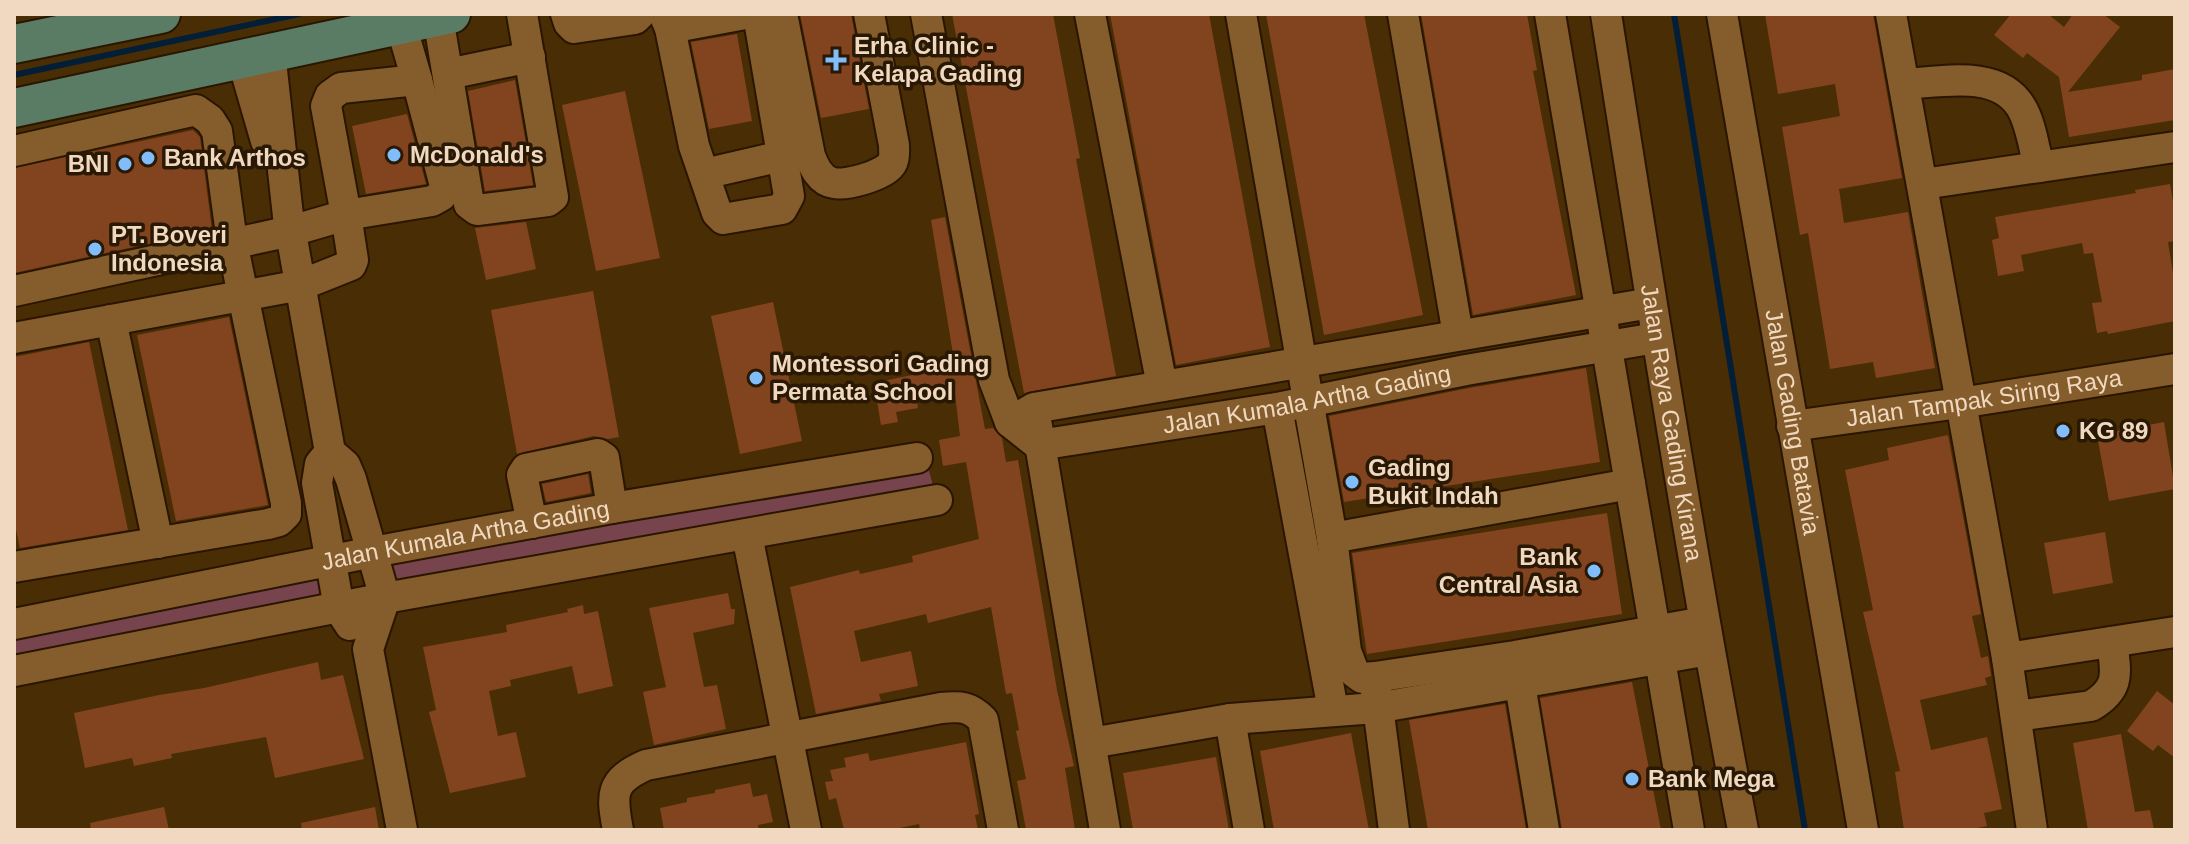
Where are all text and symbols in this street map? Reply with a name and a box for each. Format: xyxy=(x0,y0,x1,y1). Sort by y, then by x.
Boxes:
place label: Erha Clinic - Kelapa Gading xyxy=(854,32,1022,87)
marker: Erha Clinic - Kelapa Gading xyxy=(825,49,847,71)
place label: McDonald's xyxy=(410,141,544,168)
place label: Bank Arthos xyxy=(164,144,306,171)
marker: McDonald's xyxy=(385,146,403,164)
marker: Bank Arthos xyxy=(139,149,157,167)
place label: BNI xyxy=(68,150,109,177)
marker: BNI xyxy=(116,155,134,173)
place label: PT. Boveri Indonesia xyxy=(111,221,227,276)
marker: PT. Boveri Indonesia xyxy=(86,240,104,258)
street label: Jalan Raya Gading Kirana xyxy=(1636,282,1708,564)
street label: Jalan Gading Batavia xyxy=(1760,307,1826,537)
place label: Montessori Gading Permata School xyxy=(772,350,989,405)
street label: Jalan Kumala Artha Gading xyxy=(1161,359,1453,439)
street label: Jalan Tampak Siring Raya xyxy=(1844,363,2124,431)
marker: Montessori Gading Permata School xyxy=(747,369,765,387)
place label: KG 89 xyxy=(2079,417,2148,444)
marker: KG 89 xyxy=(2054,422,2072,440)
place label: Gading Bukit Indah xyxy=(1368,454,1499,509)
marker: Gading Bukit Indah xyxy=(1343,473,1361,491)
street label: Jalan Kumala Artha Gading xyxy=(319,495,611,575)
place label: Bank Central Asia xyxy=(1439,543,1579,598)
marker: Bank Central Asia xyxy=(1585,562,1603,580)
place label: Bank Mega xyxy=(1648,765,1775,792)
marker: Bank Mega xyxy=(1623,770,1641,788)

